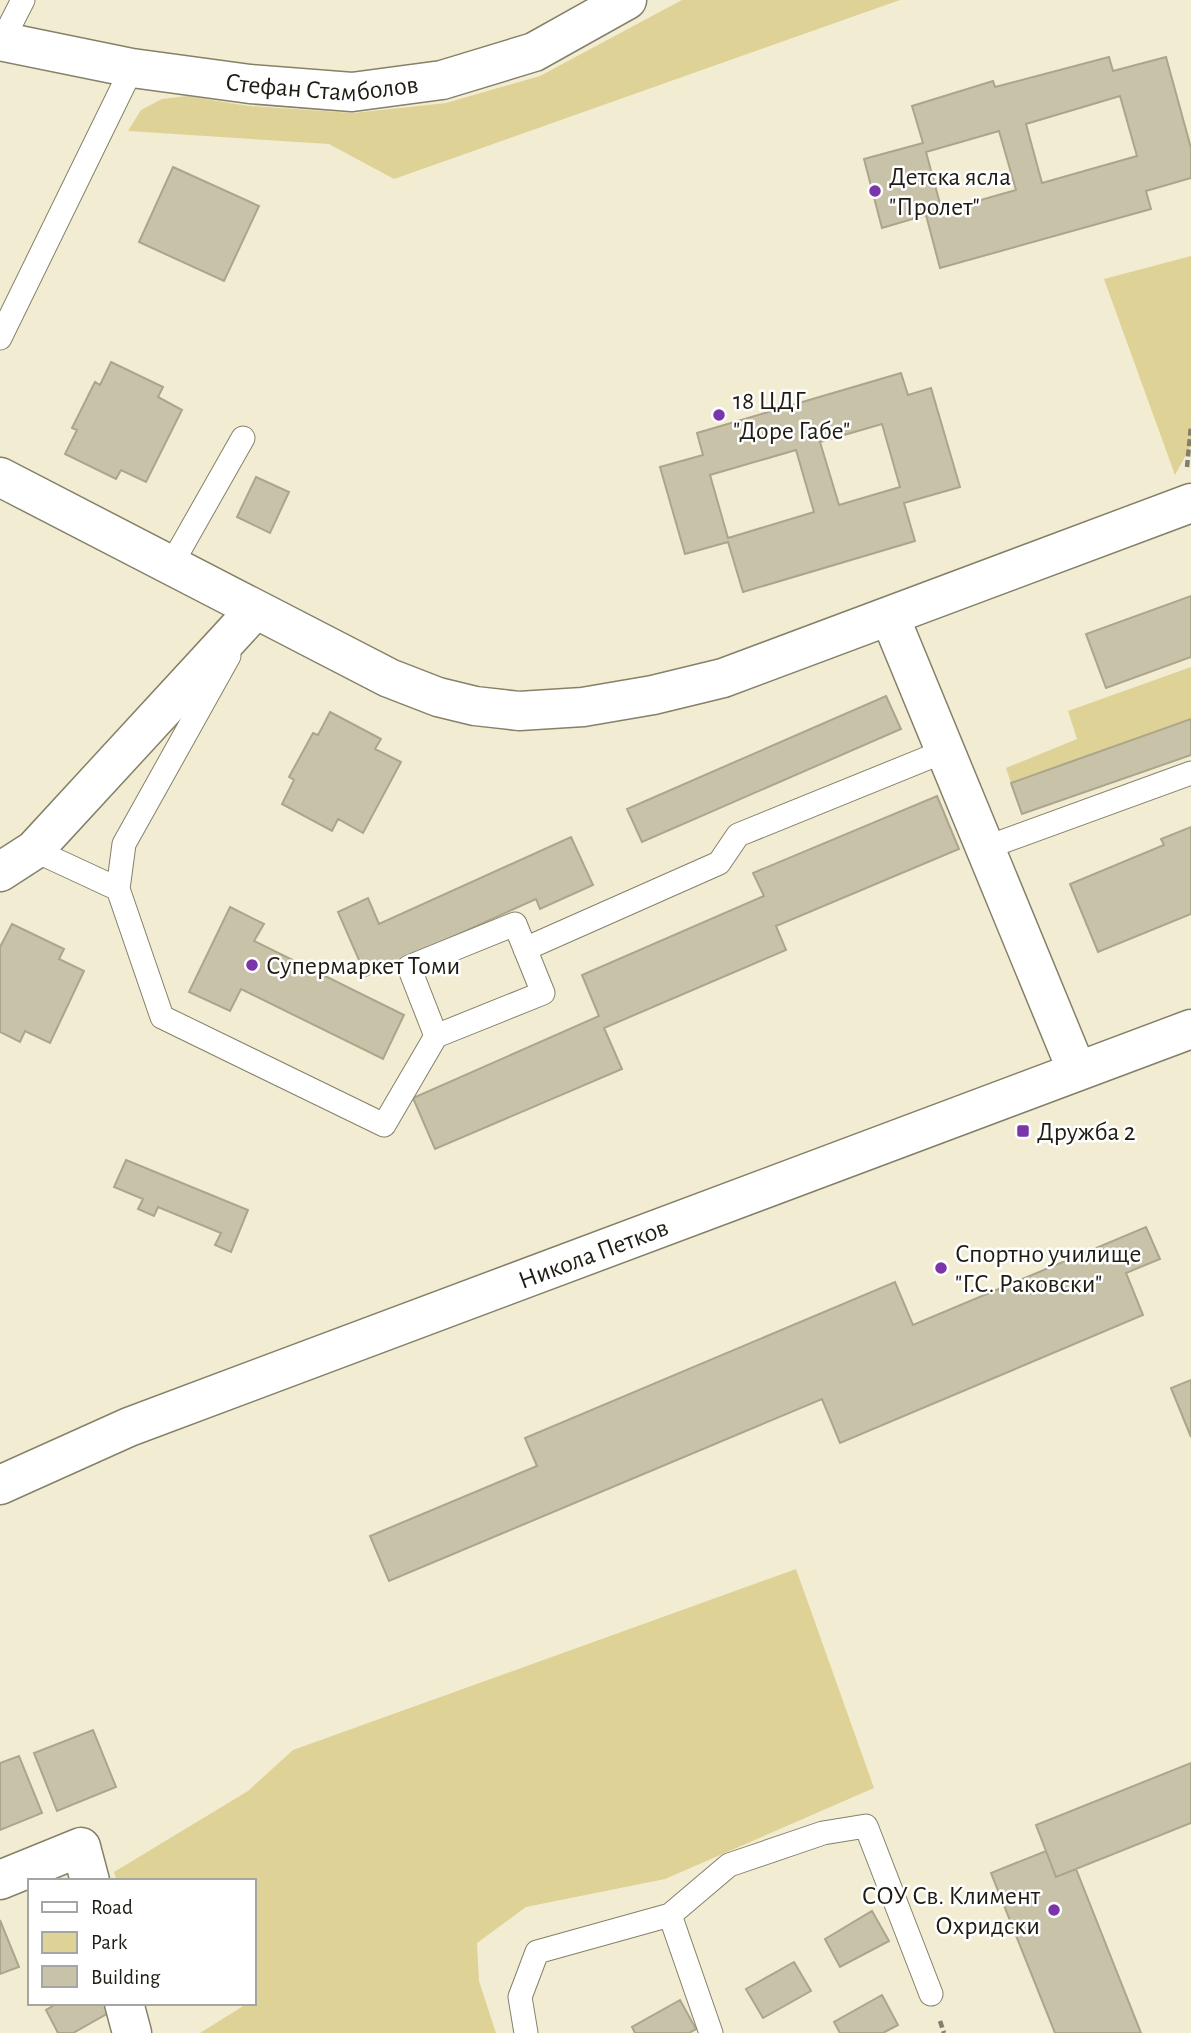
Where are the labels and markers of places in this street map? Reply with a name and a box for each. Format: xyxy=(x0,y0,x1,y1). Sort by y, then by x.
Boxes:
place label: Детска ясла "Пролет" xyxy=(889,164,1011,220)
marker: Детска ясла "Пролет" xyxy=(867,183,883,199)
place label: 18 ЦДГ "Доре Габе" xyxy=(733,388,850,444)
marker: 18 ЦДГ "Доре Габе" xyxy=(711,407,727,423)
place label: Супермаркет Томи xyxy=(266,953,460,979)
marker: Супермаркет Томи xyxy=(244,957,260,973)
place label: Дружба 2 xyxy=(1037,1119,1136,1145)
marker: Дружба 2 xyxy=(1015,1123,1031,1139)
place label: Спортно училище "Г.С. Раковски" xyxy=(955,1241,1141,1297)
marker: Спортно училище "Г.С. Раковски" xyxy=(933,1260,949,1276)
place label: СОУ Св. Климент Охридски xyxy=(862,1883,1041,1939)
marker: СОУ Св. Климент Охридски xyxy=(1046,1902,1062,1918)

